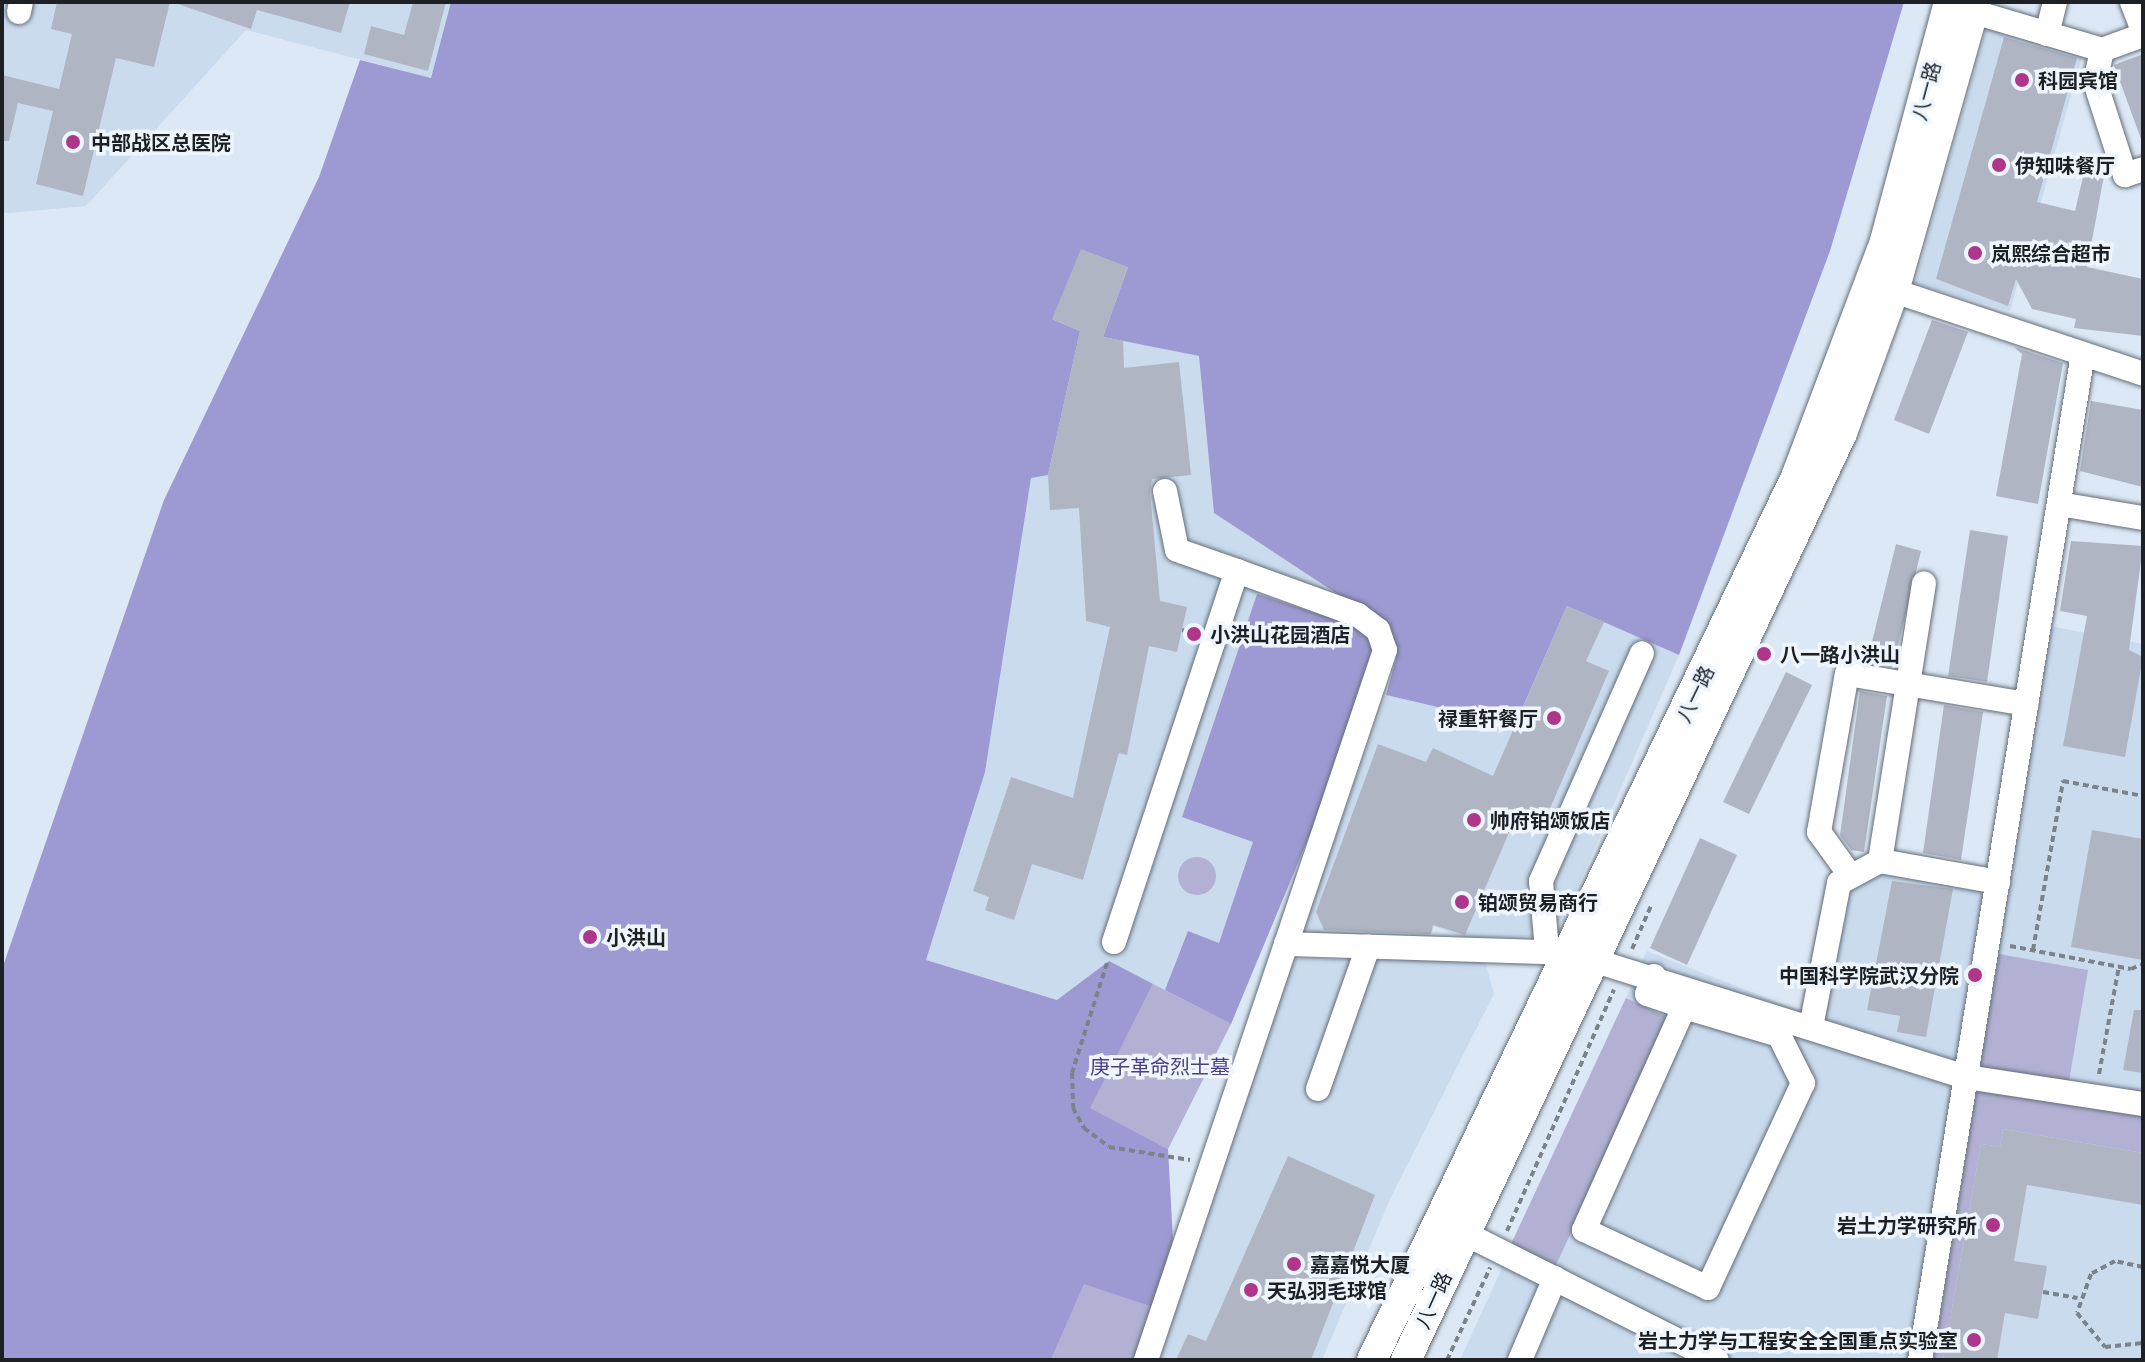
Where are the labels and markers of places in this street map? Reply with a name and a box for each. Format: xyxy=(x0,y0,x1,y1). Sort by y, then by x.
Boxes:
place label: 科园宾馆 xyxy=(2038,68,2118,92)
marker: 科园宾馆 xyxy=(2013,71,2031,89)
place label: 中部战区总医院 xyxy=(91,130,231,154)
marker: 中部战区总医院 xyxy=(62,131,84,153)
place label: 伊知味餐厅 xyxy=(2015,153,2115,177)
marker: 伊知味餐厅 xyxy=(1990,156,2008,174)
place label: 岚熙综合超市 xyxy=(1991,241,2111,265)
marker: 岚熙综合超市 xyxy=(1966,244,1984,262)
place label: 小洪山花园酒店 xyxy=(1210,622,1350,646)
marker: 小洪山花园酒店 xyxy=(1185,625,1203,643)
place label: 八一路小洪山 xyxy=(1780,642,1900,666)
marker: 八一路小洪山 xyxy=(1755,645,1773,663)
place label: 禄重轩餐厅 xyxy=(1438,706,1538,730)
marker: 禄重轩餐厅 xyxy=(1545,709,1563,727)
place label: 帅府铂颂饭店 xyxy=(1490,808,1610,832)
marker: 帅府铂颂饭店 xyxy=(1465,811,1483,829)
place label: 铂颂贸易商行 xyxy=(1478,890,1598,914)
marker: 铂颂贸易商行 xyxy=(1453,893,1471,911)
place label: 小洪山 xyxy=(606,925,666,949)
marker: 小洪山 xyxy=(581,928,599,946)
place label: 中国科学院武汉分院 xyxy=(1779,963,1959,987)
marker: 中国科学院武汉分院 xyxy=(1966,966,1984,984)
place label: 岩土力学研究所 xyxy=(1837,1213,1977,1237)
marker: 岩土力学研究所 xyxy=(1984,1216,2002,1234)
place label: 嘉嘉悦大厦 xyxy=(1310,1252,1410,1276)
marker: 嘉嘉悦大厦 xyxy=(1285,1255,1303,1273)
place label: 天弘羽毛球馆 xyxy=(1267,1278,1387,1302)
marker: 天弘羽毛球馆 xyxy=(1242,1281,1260,1299)
place label: 岩土力学与工程安全全国重点实验室 xyxy=(1638,1328,1958,1352)
marker: 岩土力学与工程安全全国重点实验室 xyxy=(1965,1331,1983,1349)

